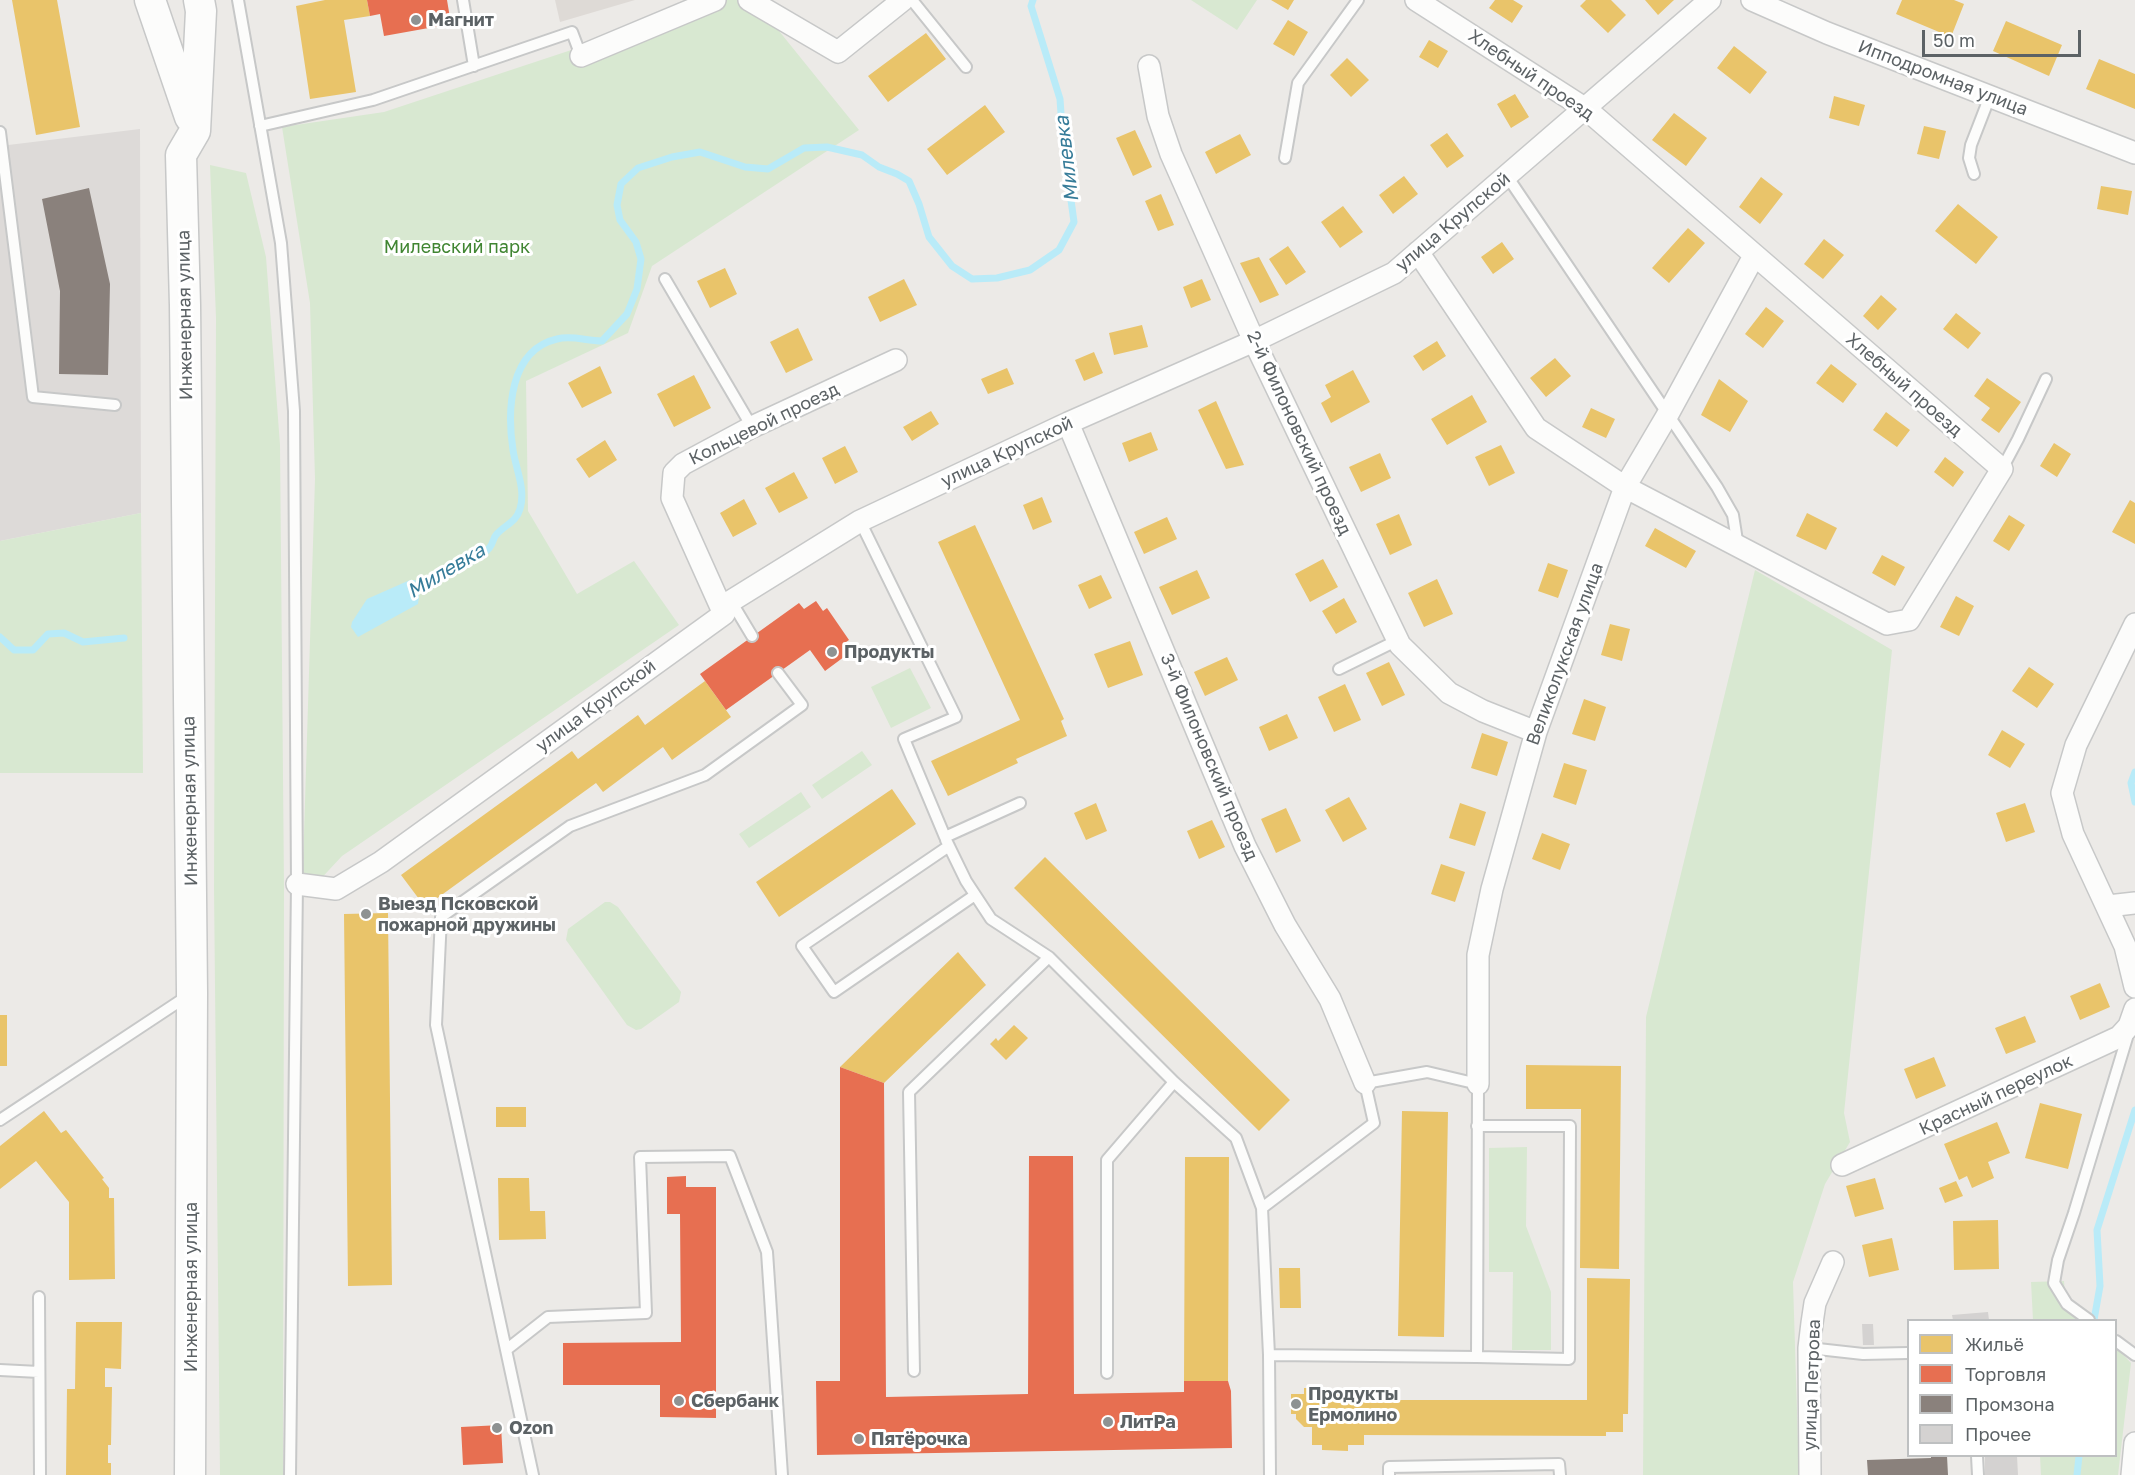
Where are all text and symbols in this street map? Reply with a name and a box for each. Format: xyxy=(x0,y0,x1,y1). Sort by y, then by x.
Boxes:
place label: Магнит xyxy=(428,9,494,31)
marker: Магнит xyxy=(409,13,423,27)
scale bar xyxy=(1925,18,2084,56)
street label: Хлебный проезд xyxy=(1464,25,1598,125)
text: 50 m xyxy=(1933,29,1975,51)
street label: Ипподромная улица xyxy=(1855,36,2031,120)
water label: Милевка xyxy=(1050,115,1084,203)
street label: улица Крупской xyxy=(1391,168,1515,276)
street label: Инженерная улица xyxy=(173,230,197,400)
park label: Милевский парк xyxy=(384,236,530,258)
street label: 2-й Филоновский проезд xyxy=(1242,328,1356,538)
street label: Хлебный проезд xyxy=(1841,329,1967,441)
street label: Кольцевой проезд xyxy=(685,378,843,470)
street label: улица Крупской xyxy=(938,412,1076,492)
water label: Милевка xyxy=(403,538,489,604)
street label: Великолукская улица xyxy=(1522,560,1608,748)
place label: Продукты xyxy=(844,641,935,663)
marker: Продукты xyxy=(825,645,839,659)
street label: 3-й Филоновский проезд xyxy=(1156,650,1262,864)
street label: улица Крупской xyxy=(532,655,660,757)
street label: Инженерная улица xyxy=(178,716,202,886)
place label: Выезд Псковской пожарной дружины xyxy=(378,893,556,936)
marker: Выезд Псковской пожарной дружины xyxy=(359,907,373,921)
street label: Красный переулок xyxy=(1916,1050,2076,1140)
street label: Инженерная улица xyxy=(180,1202,202,1372)
street label: улица Петрова xyxy=(1799,1319,1825,1451)
legend xyxy=(1907,1319,2117,1457)
text: Жильё xyxy=(1965,1333,2024,1355)
text: Торговля xyxy=(1965,1363,2046,1385)
place label: Продукты Ермолино xyxy=(1308,1383,1399,1426)
place label: Сбербанк xyxy=(691,1390,779,1412)
text: Промзона xyxy=(1965,1393,2055,1415)
marker: Сбербанк xyxy=(672,1394,686,1408)
marker: Продукты Ермолино xyxy=(1289,1397,1303,1411)
place label: ЛитРа xyxy=(1120,1411,1176,1433)
marker: ЛитРа xyxy=(1101,1415,1115,1429)
place label: Ozon xyxy=(509,1417,553,1439)
marker: Ozon xyxy=(490,1421,504,1435)
text: Прочее xyxy=(1965,1423,2031,1445)
place label: Пятёрочка xyxy=(871,1428,968,1450)
marker: Пятёрочка xyxy=(852,1432,866,1446)

